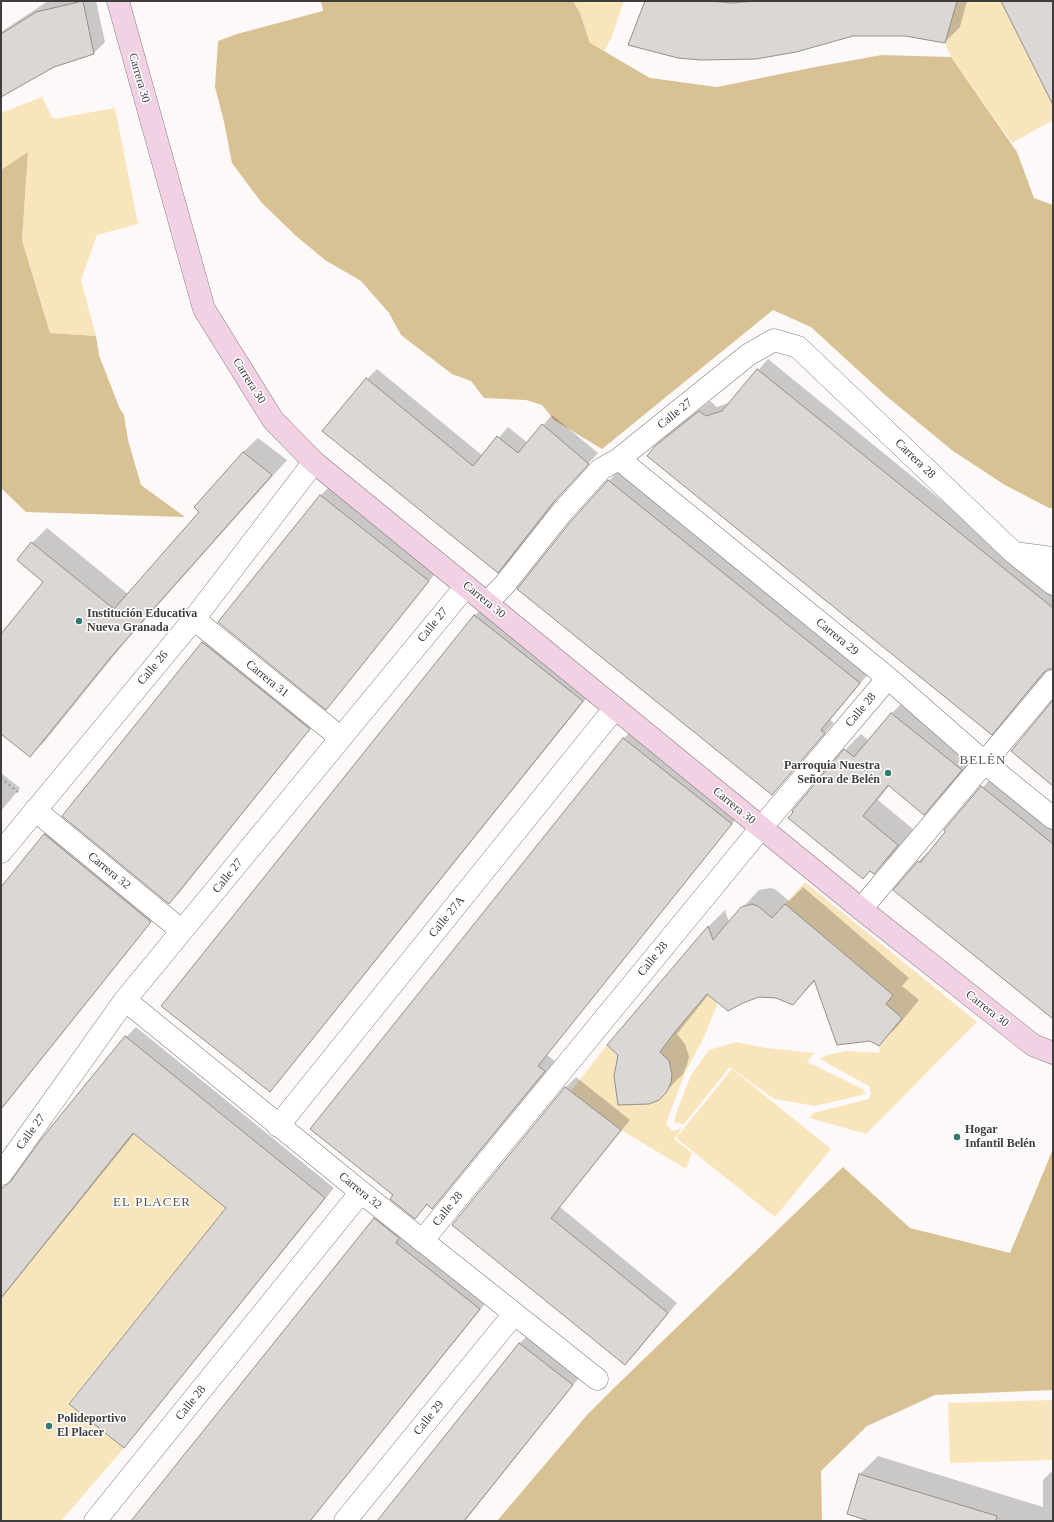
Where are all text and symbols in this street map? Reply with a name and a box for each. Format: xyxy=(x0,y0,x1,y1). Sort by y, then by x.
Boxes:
street label: Carrera 30 xyxy=(125,52,153,104)
street label: Carrera 30 xyxy=(229,356,269,406)
street label: Calle 27 xyxy=(655,396,695,432)
street label: Carrera 28 xyxy=(892,436,938,482)
street label: Carrera 30 xyxy=(460,578,508,622)
street label: Calle 27 xyxy=(415,605,451,645)
place label: Institución Educativa Nueva Granada xyxy=(87,607,197,635)
street label: Carrera 29 xyxy=(813,615,861,659)
marker: Institución Educativa Nueva Granada xyxy=(74,616,84,626)
street label: Calle 26 xyxy=(135,648,171,688)
street label: Carrera 31 xyxy=(243,657,291,701)
street label: Calle 28 xyxy=(843,690,879,730)
district label: BELÉN xyxy=(960,753,1006,769)
place label: Parroquia Nuestra Señora de Belén xyxy=(784,759,880,787)
marker: Parroquia Nuestra Señora de Belén xyxy=(883,768,893,778)
street label: Carrera 30 xyxy=(710,784,758,828)
street label: Carrera 32 xyxy=(85,849,133,893)
street label: Calle 27 xyxy=(210,856,246,896)
street label: Calle 27A xyxy=(426,893,468,941)
street label: Calle 28 xyxy=(635,939,671,979)
street label: Carrera 30 xyxy=(962,988,1012,1030)
street label: Calle 27 xyxy=(13,1111,49,1153)
place label: Hogar Infantil Belén xyxy=(965,1123,1035,1151)
marker: Hogar Infantil Belén xyxy=(952,1132,962,1142)
street label: Carrera 32 xyxy=(336,1169,384,1213)
street label: Calle 28 xyxy=(430,1189,466,1229)
district label: EL PLACER xyxy=(113,1195,191,1211)
street label: Calle 28 xyxy=(173,1383,209,1423)
street label: Calle 29 xyxy=(411,1398,447,1438)
place label: Polideportivo El Placer xyxy=(57,1412,126,1440)
marker: Polideportivo El Placer xyxy=(44,1421,54,1431)

